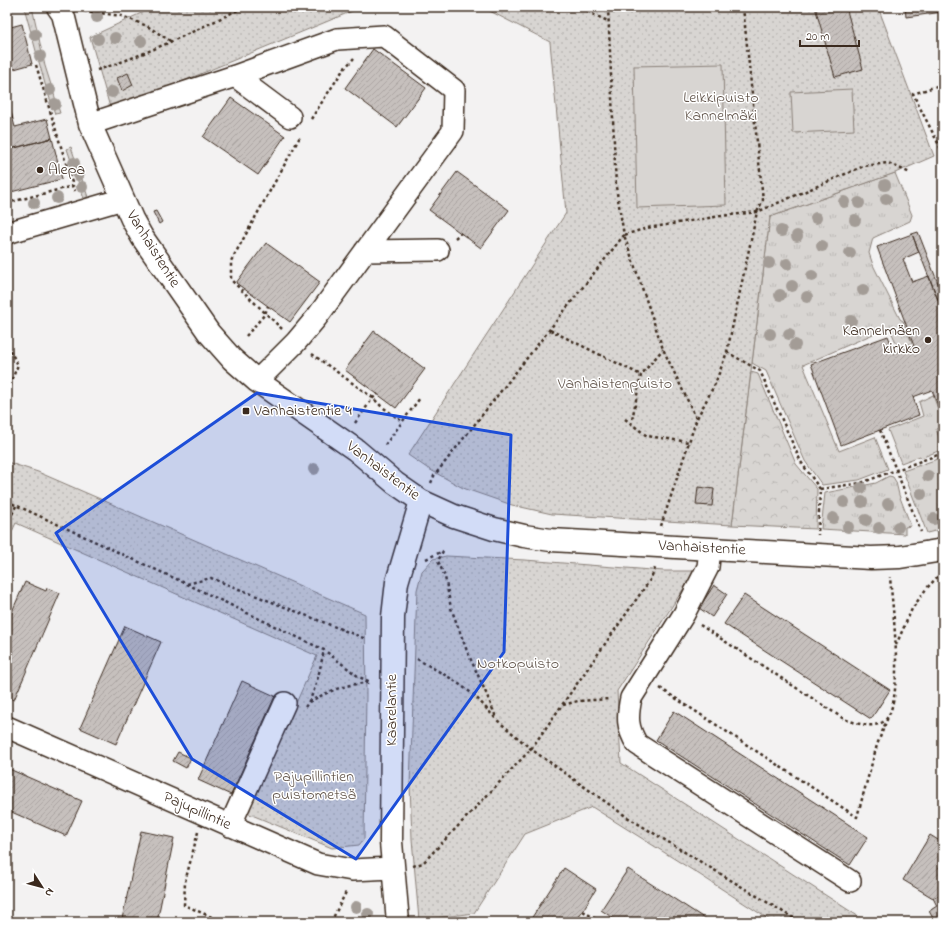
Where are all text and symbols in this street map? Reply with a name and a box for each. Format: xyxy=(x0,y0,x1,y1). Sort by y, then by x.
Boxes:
scale bar xyxy=(800,22,859,48)
text: 20 m xyxy=(806,28,829,46)
park label: Leikkipuisto Kannelmäki xyxy=(683,86,759,128)
place label: Alepa xyxy=(48,158,85,182)
marker: Alepa xyxy=(35,165,45,175)
street label: Vanhaistentie xyxy=(119,205,187,293)
place label: Kannelmäen kirkko xyxy=(842,319,920,361)
marker: Kannelmäen kirkko xyxy=(923,335,933,345)
park label: Vanhaistenpuisto xyxy=(557,372,672,396)
place label: Vanhaistentie 4 xyxy=(253,399,352,423)
marker: Vanhaistentie 4 xyxy=(241,406,251,416)
street label: Vanhaistentie xyxy=(340,435,426,507)
street label: Vanhaistentie xyxy=(657,534,747,562)
park label: Notkopuisto xyxy=(477,652,559,676)
street label: Kaarelantie xyxy=(380,673,404,746)
park label: Pajupillintien puistometsä xyxy=(272,765,356,807)
street label: Pajupillintie xyxy=(159,785,236,837)
north arrow xyxy=(22,867,62,907)
text: N xyxy=(41,885,58,900)

